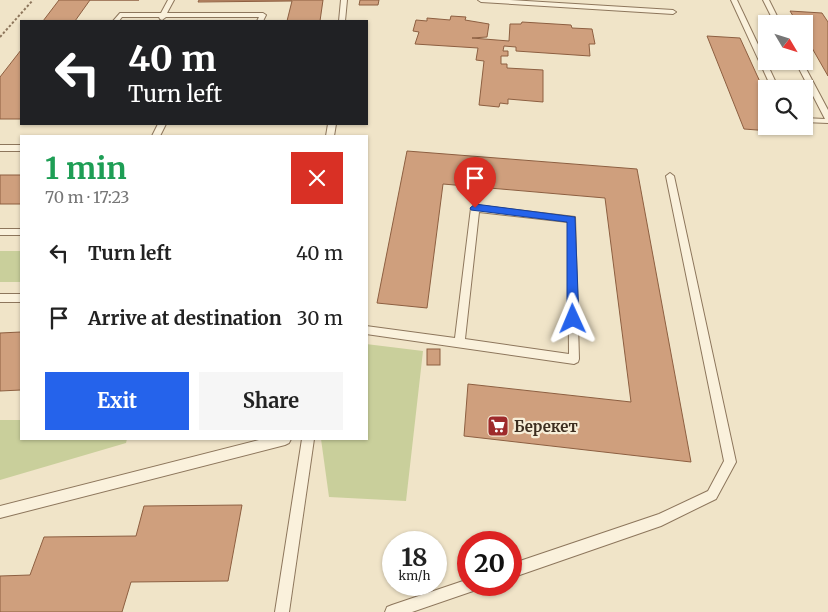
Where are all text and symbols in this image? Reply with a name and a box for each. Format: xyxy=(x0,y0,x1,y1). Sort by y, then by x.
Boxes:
north arrow xyxy=(758,15,812,70)
map controls xyxy=(758,15,813,135)
text: 40 m xyxy=(128,37,216,81)
icon: left xyxy=(45,40,110,105)
text: Turn left xyxy=(128,80,222,108)
button: search xyxy=(758,80,813,135)
text: 1 min xyxy=(45,149,127,187)
button: close xyxy=(291,152,343,204)
pin xyxy=(454,157,496,208)
icon: arrive xyxy=(461,164,489,192)
text: 70 m · 17:23 xyxy=(45,187,130,207)
icon: left xyxy=(45,239,73,267)
text: Turn left xyxy=(88,241,172,265)
text: 40 m xyxy=(296,241,343,265)
position arrow xyxy=(546,292,598,344)
icon: arrive xyxy=(45,304,73,332)
text: Arrive at destination xyxy=(88,306,282,330)
text: 30 m xyxy=(297,306,343,330)
button: Exit xyxy=(45,372,189,430)
button: Share xyxy=(199,372,343,430)
supermarket icon: Берекет xyxy=(486,414,510,438)
place label: Берекет xyxy=(514,417,578,436)
speed limit sign: 20 xyxy=(457,531,522,596)
text: 18 xyxy=(401,541,428,573)
text: km/h xyxy=(399,568,430,583)

